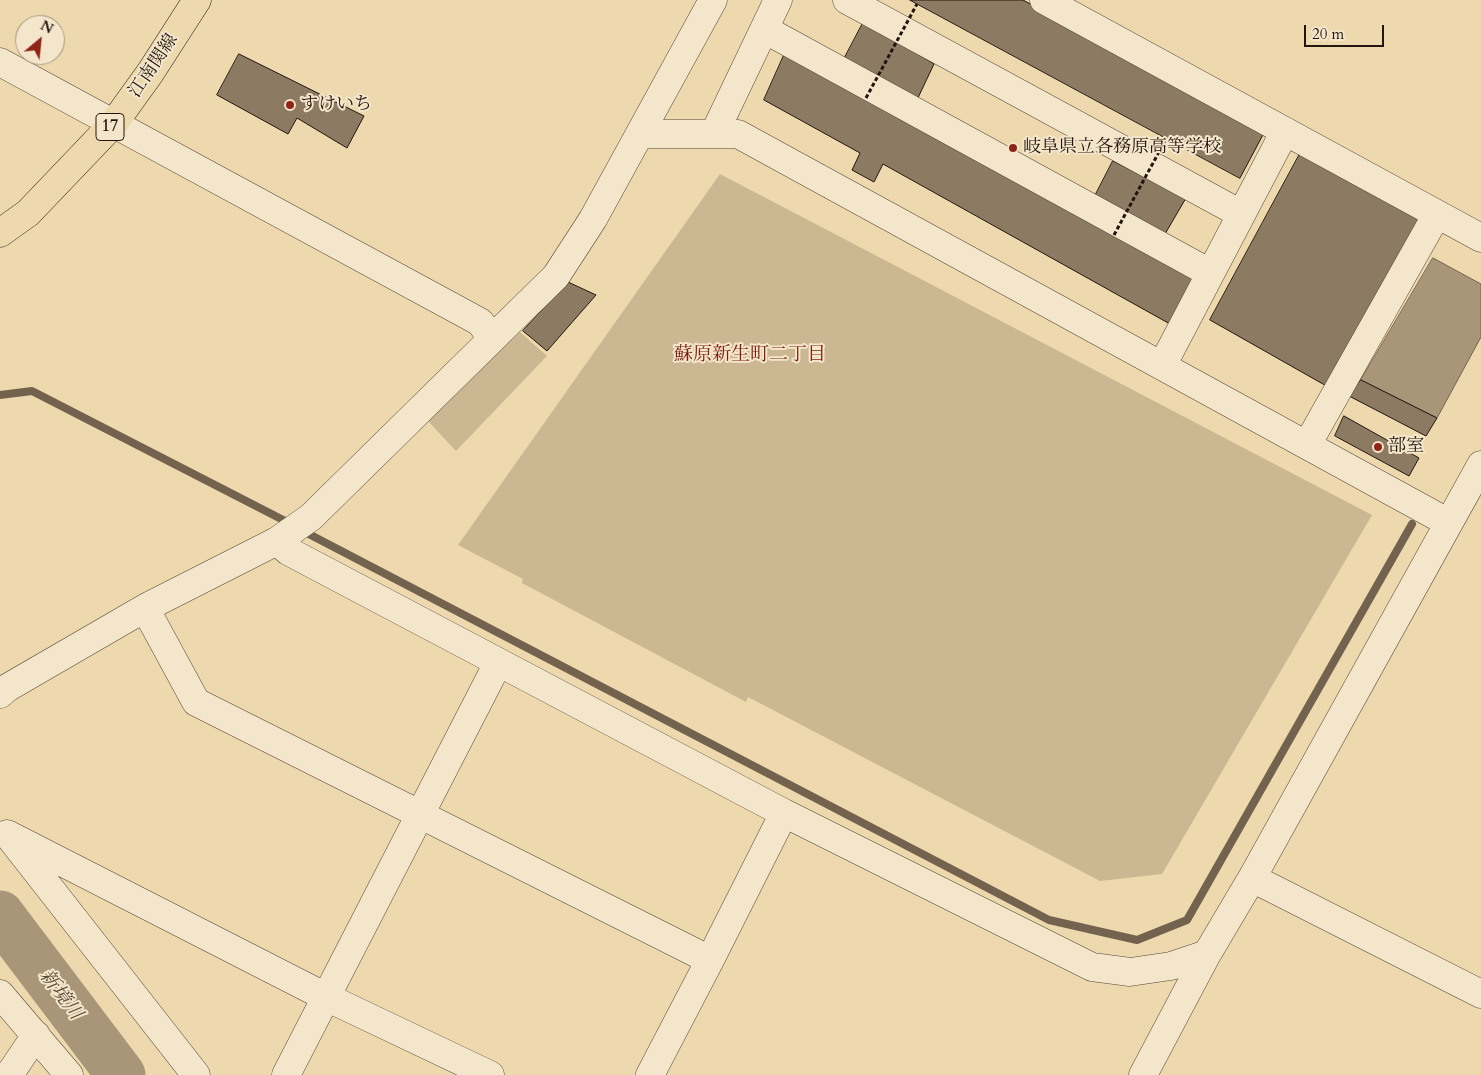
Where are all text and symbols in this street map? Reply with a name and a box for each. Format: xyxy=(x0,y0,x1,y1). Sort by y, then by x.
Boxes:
north arrow xyxy=(15,15,65,65)
scale bar xyxy=(1306,15,1386,47)
text: N xyxy=(37,16,57,38)
text: 20 m xyxy=(1312,24,1344,44)
street label: 江南関線 xyxy=(125,30,183,102)
place label: すけいち xyxy=(300,94,372,116)
marker: すけいち xyxy=(284,99,296,111)
road number: 17 xyxy=(96,114,124,140)
place label: 岐阜県立各務原高等学校 xyxy=(1023,137,1221,159)
marker: 岐阜県立各務原高等学校 xyxy=(1007,142,1019,154)
district label: 蘇原新生町二丁目 xyxy=(674,345,826,367)
place label: 部室 xyxy=(1388,436,1424,458)
marker: 部室 xyxy=(1372,441,1384,453)
water label: 新境川 xyxy=(34,965,86,1025)

